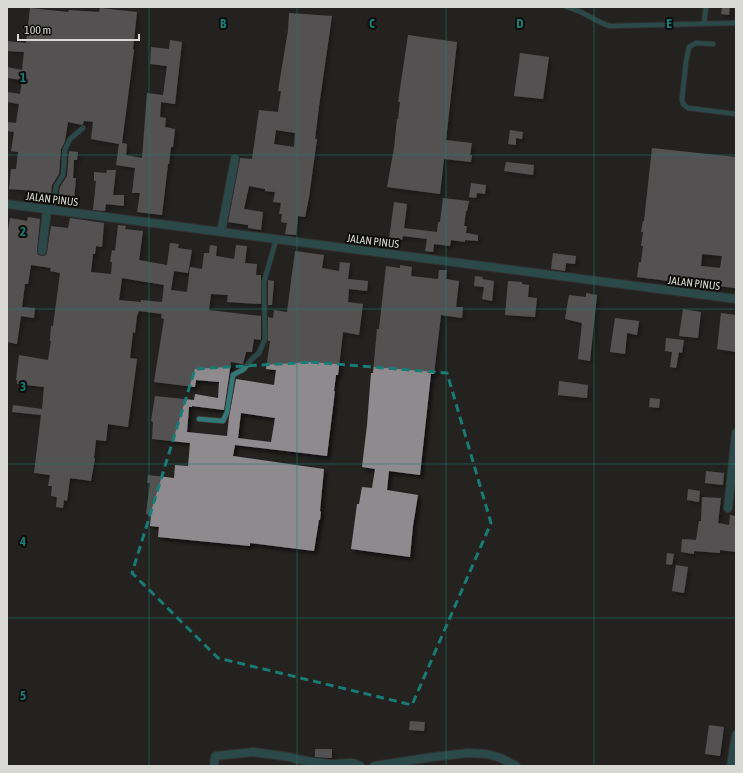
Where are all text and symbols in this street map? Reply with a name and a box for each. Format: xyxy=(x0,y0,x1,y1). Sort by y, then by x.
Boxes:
scale bar xyxy=(18,16,139,42)
text: B xyxy=(220,16,227,31)
text: C xyxy=(369,16,375,31)
text: D xyxy=(516,16,524,31)
text: E xyxy=(666,16,672,31)
text: 100 m xyxy=(24,23,51,37)
text: 1 xyxy=(20,70,26,85)
street label: JALAN PINUS xyxy=(25,190,79,208)
text: 2 xyxy=(20,224,26,239)
street label: JALAN PINUS xyxy=(346,232,400,250)
street label: JALAN PINUS xyxy=(667,274,721,292)
text: 3 xyxy=(20,379,26,394)
text: 4 xyxy=(19,534,26,549)
text: 5 xyxy=(20,688,26,703)

